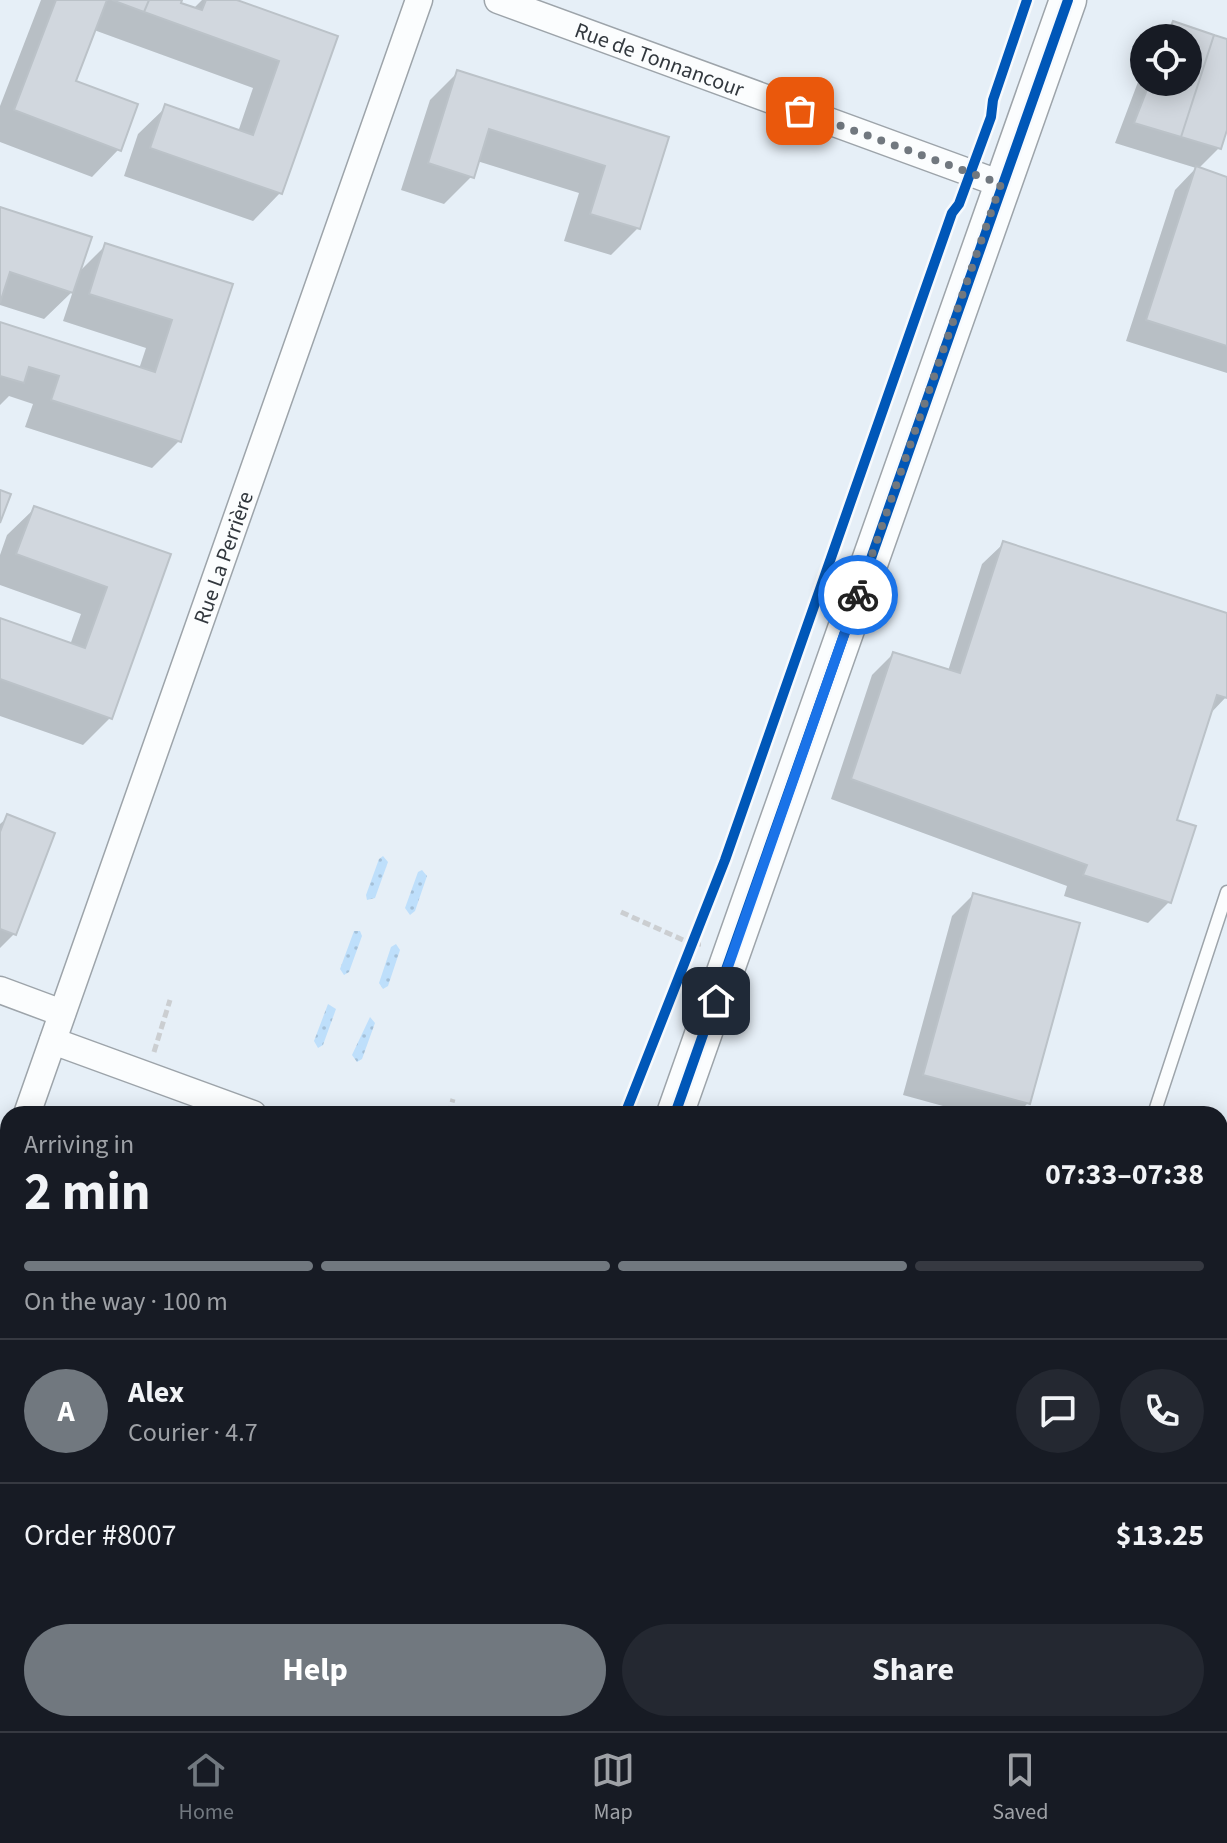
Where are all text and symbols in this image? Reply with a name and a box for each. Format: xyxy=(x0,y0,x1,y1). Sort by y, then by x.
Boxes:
street label: Rue de Tonnancour xyxy=(570,14,749,106)
map controls xyxy=(1130,24,1202,96)
button: locate xyxy=(1130,24,1202,96)
pin xyxy=(766,77,834,145)
icon: bag xyxy=(778,89,822,133)
street label: Rue La Perrière xyxy=(186,487,262,629)
courier xyxy=(818,555,898,635)
icon: bike xyxy=(836,573,880,617)
pin xyxy=(682,967,750,1035)
icon: home xyxy=(694,979,738,1023)
text: Arriving in xyxy=(24,1126,134,1163)
text: 07:33–07:38 xyxy=(1045,1153,1204,1196)
text: 2 min xyxy=(24,1156,151,1230)
text: On the way · 100 m xyxy=(24,1283,228,1320)
button: chat xyxy=(1016,1369,1100,1453)
button: phone xyxy=(1120,1369,1204,1453)
text: Alex xyxy=(128,1371,184,1414)
text: A xyxy=(57,1390,75,1433)
text: Courier · 4.7 xyxy=(128,1414,258,1451)
text: Order #8007 xyxy=(24,1514,177,1557)
text: $13.25 xyxy=(1116,1514,1204,1557)
button: Help xyxy=(24,1624,606,1716)
button: Share xyxy=(622,1624,1204,1716)
tab: Home xyxy=(179,1748,234,1828)
tab: Map xyxy=(591,1748,635,1828)
tab: Saved xyxy=(992,1748,1048,1828)

